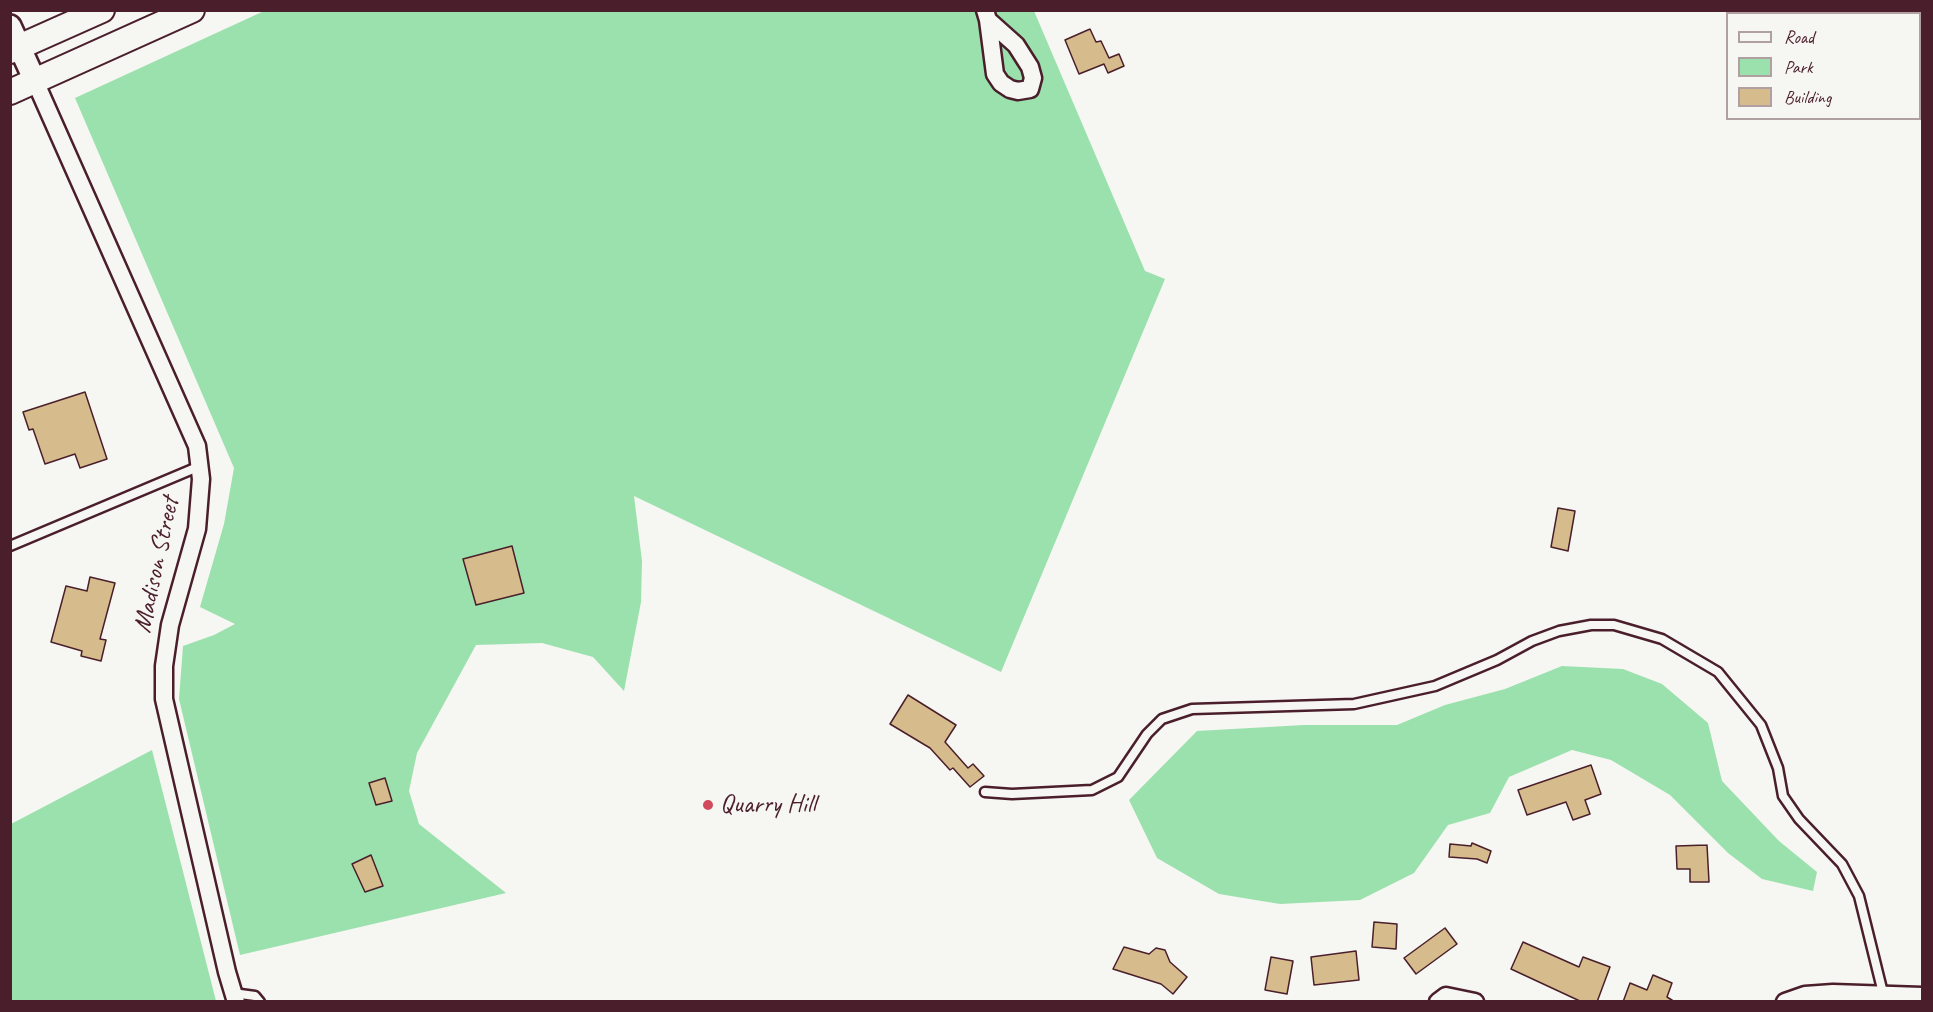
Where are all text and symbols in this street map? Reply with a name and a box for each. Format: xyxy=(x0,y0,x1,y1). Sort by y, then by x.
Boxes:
legend xyxy=(1726,12,1921,120)
text: Road xyxy=(1784,26,1814,48)
text: Park xyxy=(1784,56,1813,78)
text: Building xyxy=(1784,86,1831,108)
street label: Madison Street xyxy=(127,494,187,636)
place label: Quarry Hill xyxy=(720,789,816,821)
marker: Quarry Hill xyxy=(701,798,715,812)

